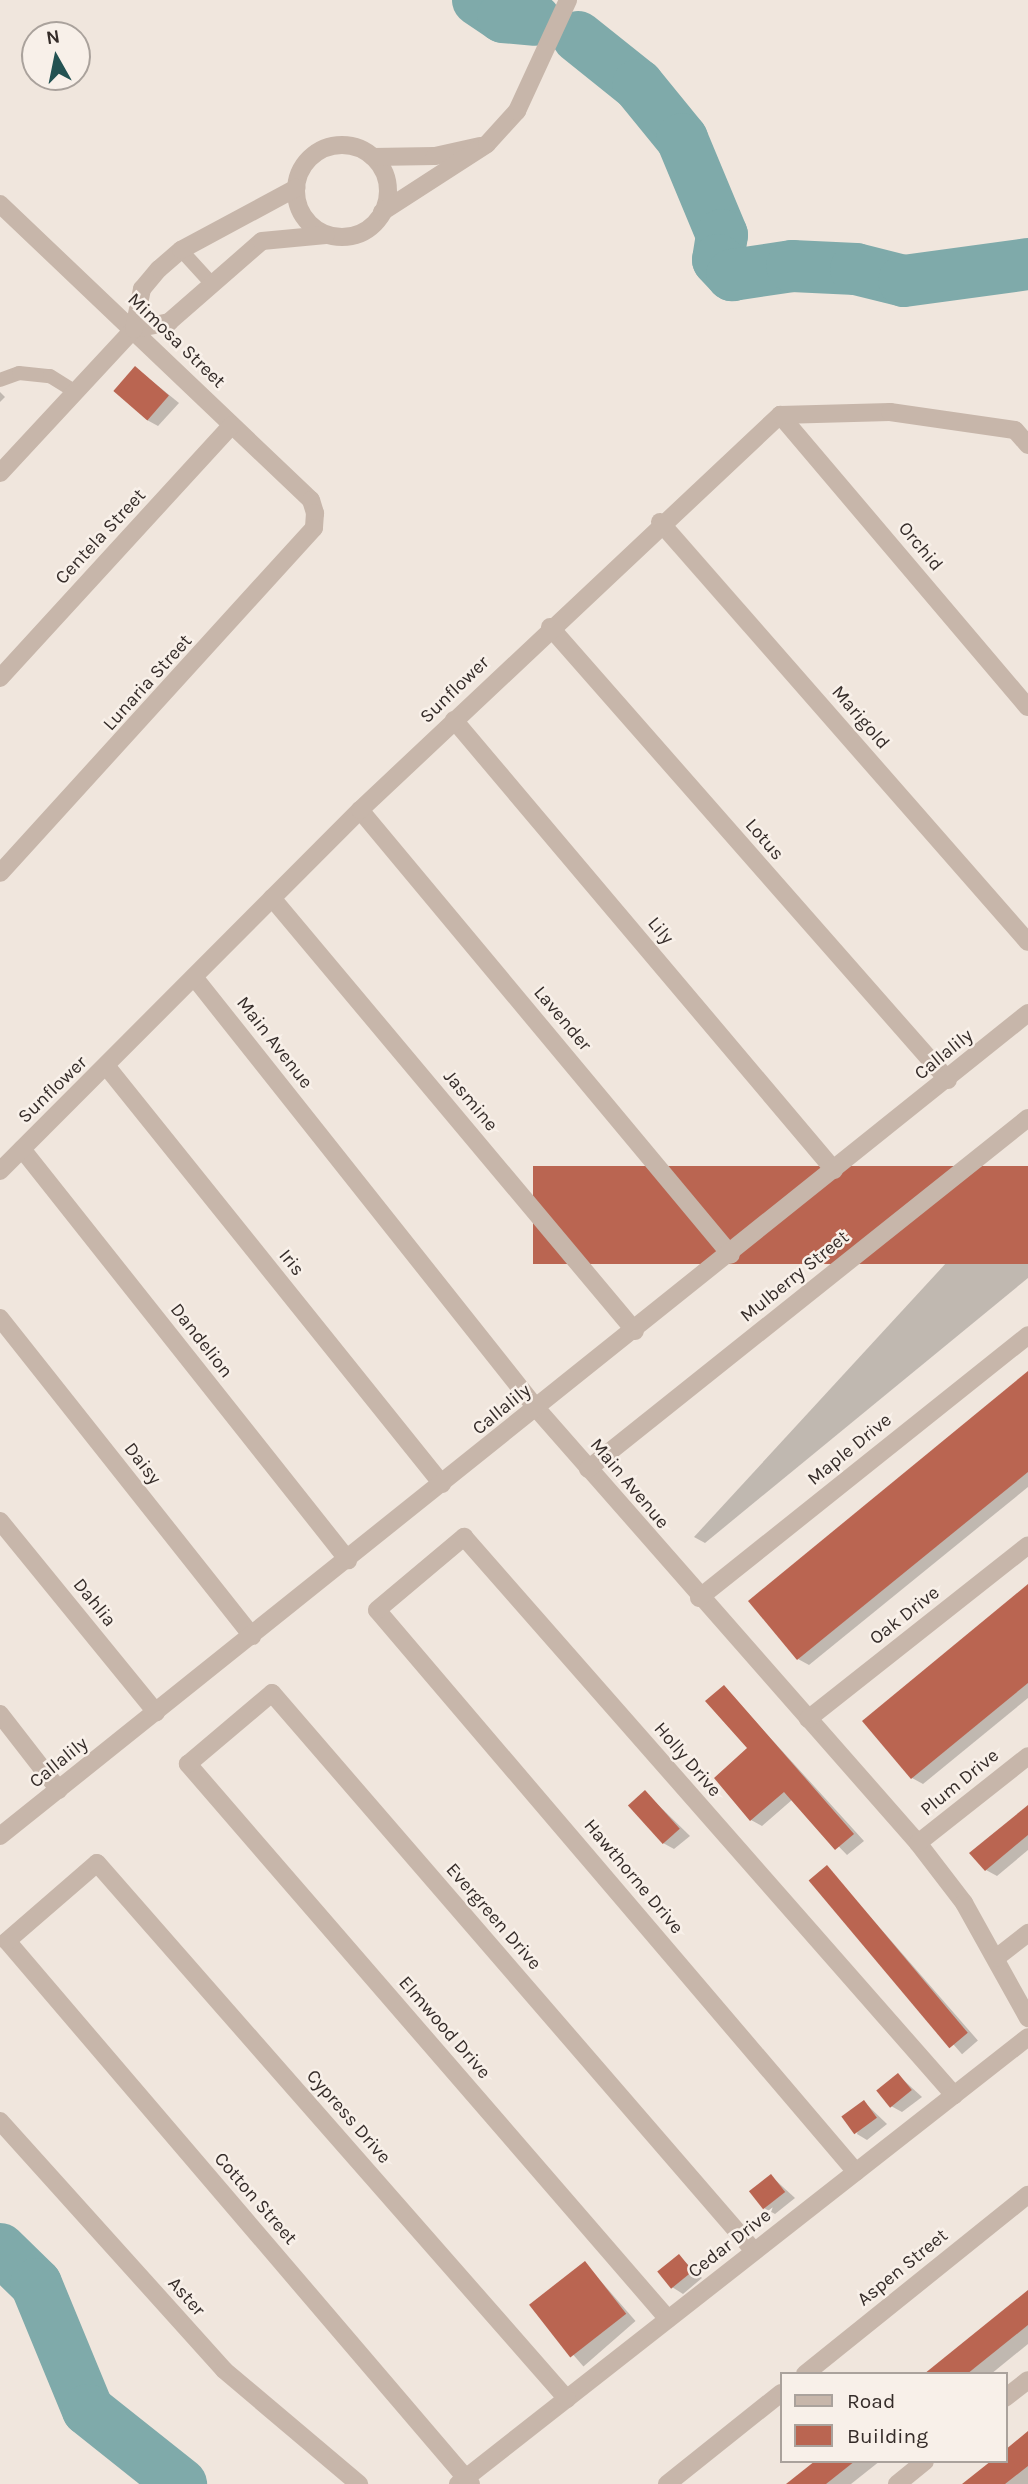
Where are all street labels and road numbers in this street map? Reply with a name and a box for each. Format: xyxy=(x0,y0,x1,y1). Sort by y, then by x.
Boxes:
street label: Mimosa Street xyxy=(122,289,230,393)
street label: Centela Street xyxy=(51,485,151,589)
street label: Orchid xyxy=(893,518,947,576)
street label: Lunaria Street xyxy=(99,630,197,736)
street label: Sunflower xyxy=(416,652,494,728)
street label: Marigold xyxy=(826,682,894,754)
street label: Lotus xyxy=(740,814,788,866)
street label: Lily xyxy=(642,913,678,949)
street label: Lavender xyxy=(528,982,596,1056)
street label: Main Avenue xyxy=(231,992,317,1094)
street label: Callalily xyxy=(910,1025,978,1085)
street label: Sunflower xyxy=(14,1052,92,1128)
street label: Jasmine xyxy=(438,1066,502,1136)
street label: Mulberry Street xyxy=(736,1226,854,1328)
street label: Iris xyxy=(273,1245,309,1281)
street label: Dandelion xyxy=(165,1299,237,1383)
street label: Callalily xyxy=(468,1380,536,1440)
street label: Maple Drive xyxy=(803,1409,897,1491)
street label: Main Avenue xyxy=(585,1434,673,1534)
street label: Daisy xyxy=(119,1438,165,1490)
street label: Dahlia xyxy=(68,1574,120,1632)
street label: Oak Drive xyxy=(866,1582,944,1650)
street label: Holly Drive xyxy=(648,1718,726,1802)
street label: Callalily xyxy=(25,1733,93,1793)
street label: Plum Drive xyxy=(916,1745,1004,1821)
street label: Hawthorne Drive xyxy=(578,1815,688,1939)
street label: Evergreen Drive xyxy=(440,1859,546,1975)
street label: Elmwood Drive xyxy=(393,1972,495,2084)
street label: Cypress Drive xyxy=(301,2065,395,2169)
street label: Cotton Street xyxy=(209,2148,301,2250)
street label: Cedar Drive xyxy=(684,2205,776,2283)
street label: Aspen Street xyxy=(853,2225,953,2311)
street label: Aster xyxy=(163,2273,209,2321)

